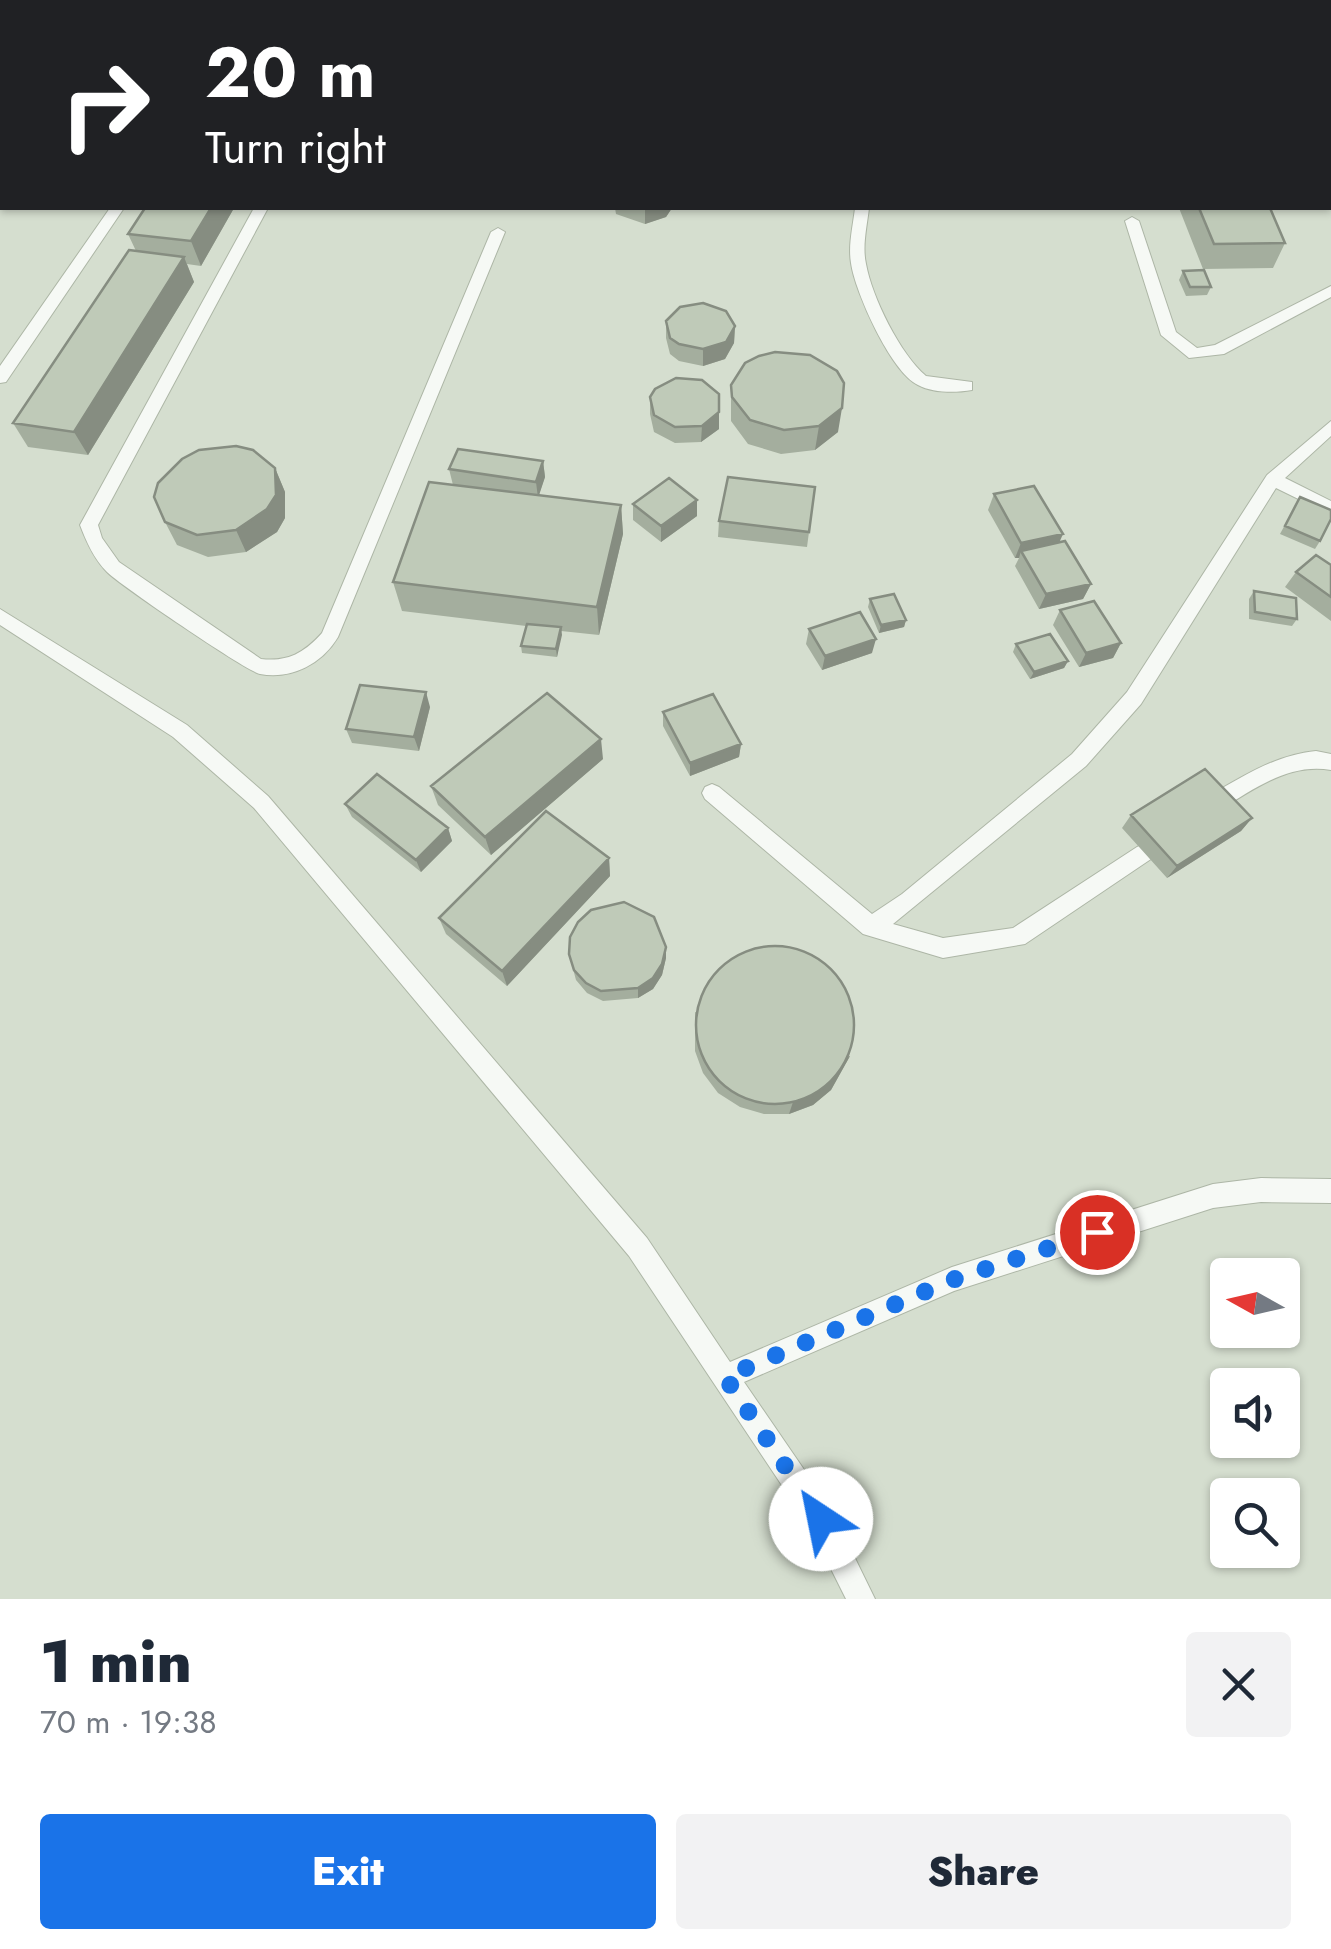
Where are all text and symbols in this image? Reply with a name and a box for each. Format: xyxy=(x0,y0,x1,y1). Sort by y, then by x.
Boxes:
text: 20 m xyxy=(205,22,376,123)
icon: right xyxy=(40,40,170,170)
text: Turn right xyxy=(205,115,386,180)
pin xyxy=(1055,1190,1140,1275)
icon: arrive xyxy=(1070,1205,1125,1260)
north arrow xyxy=(1210,1258,1300,1348)
map controls xyxy=(1210,1258,1300,1568)
button: sound xyxy=(1210,1368,1300,1458)
position arrow xyxy=(769,1467,873,1571)
button: search xyxy=(1210,1478,1300,1568)
text: 1 min xyxy=(40,1618,192,1705)
button: close xyxy=(1186,1632,1291,1737)
text: 70 m · 19:38 xyxy=(40,1699,217,1745)
button: Exit xyxy=(40,1814,656,1929)
button: Share xyxy=(676,1814,1291,1929)

